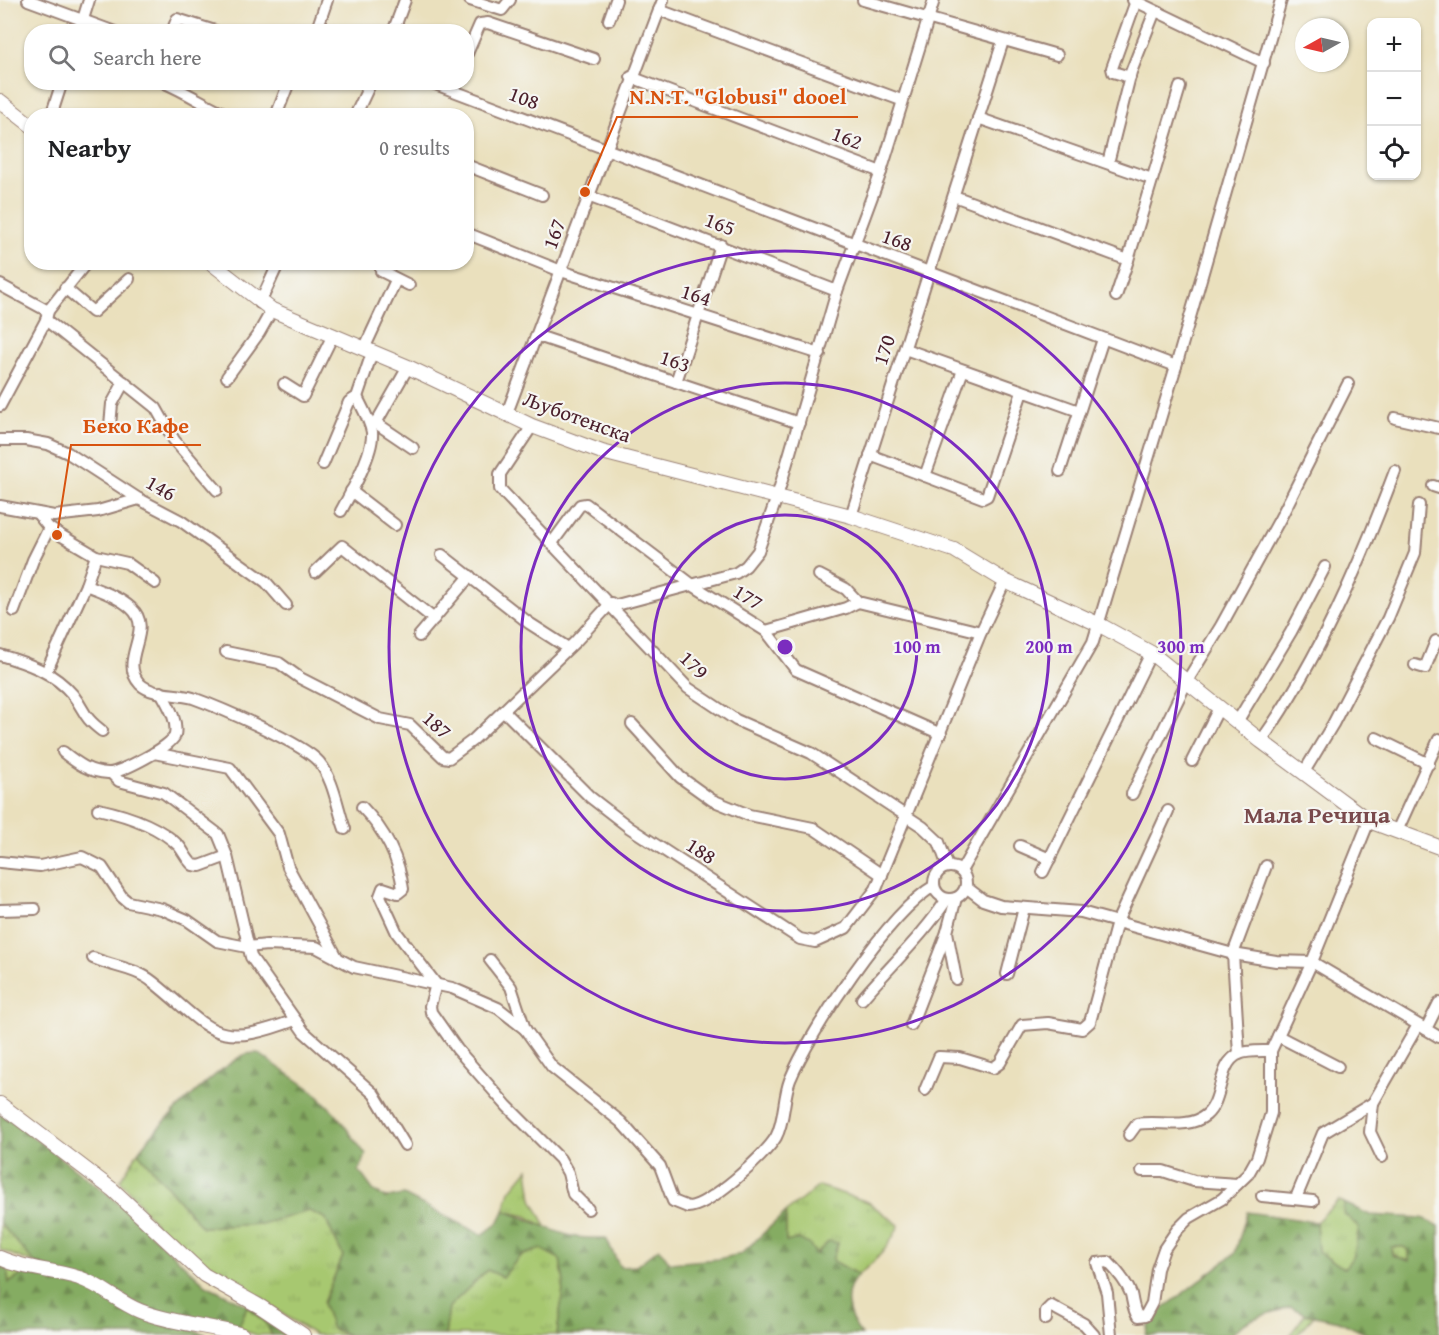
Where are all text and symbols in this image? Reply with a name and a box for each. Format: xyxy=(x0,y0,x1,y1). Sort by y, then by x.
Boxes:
north arrow xyxy=(1295,18,1349,72)
map controls xyxy=(1367,18,1421,180)
button: + xyxy=(1367,18,1421,72)
search box xyxy=(24,24,474,90)
icon: search xyxy=(45,41,78,74)
text: Search here xyxy=(93,41,202,73)
button: − xyxy=(1367,72,1421,126)
callout: N.N.T. "Globusi" dooel xyxy=(617,77,858,117)
street label: 108 xyxy=(504,78,544,117)
text: N.N.T. "Globusi" dooel xyxy=(629,80,847,112)
street label: 162 xyxy=(827,118,867,157)
button: locate xyxy=(1367,126,1421,180)
text: Nearby xyxy=(48,128,131,167)
text: 0 results xyxy=(379,133,450,162)
street label: 165 xyxy=(700,204,740,243)
street label: 167 xyxy=(534,214,573,253)
street label: 168 xyxy=(878,220,917,259)
street label: 164 xyxy=(677,275,715,314)
street label: 170 xyxy=(864,331,903,369)
street label: 163 xyxy=(656,341,695,380)
street label: Љуботенска xyxy=(519,383,636,450)
callout: Беко Кафе xyxy=(71,405,201,445)
text: Беко Кафе xyxy=(83,409,189,441)
street label: 146 xyxy=(140,467,182,509)
street label: 177 xyxy=(727,575,769,618)
text: 100 m xyxy=(893,633,941,660)
text: 200 m xyxy=(1025,633,1073,660)
text: 300 m xyxy=(1157,633,1205,660)
centre of rings xyxy=(775,637,795,657)
street label: 179 xyxy=(673,643,716,686)
street label: 187 xyxy=(416,703,459,746)
district label: Мала Речица xyxy=(1244,797,1391,832)
street label: 188 xyxy=(680,829,722,872)

